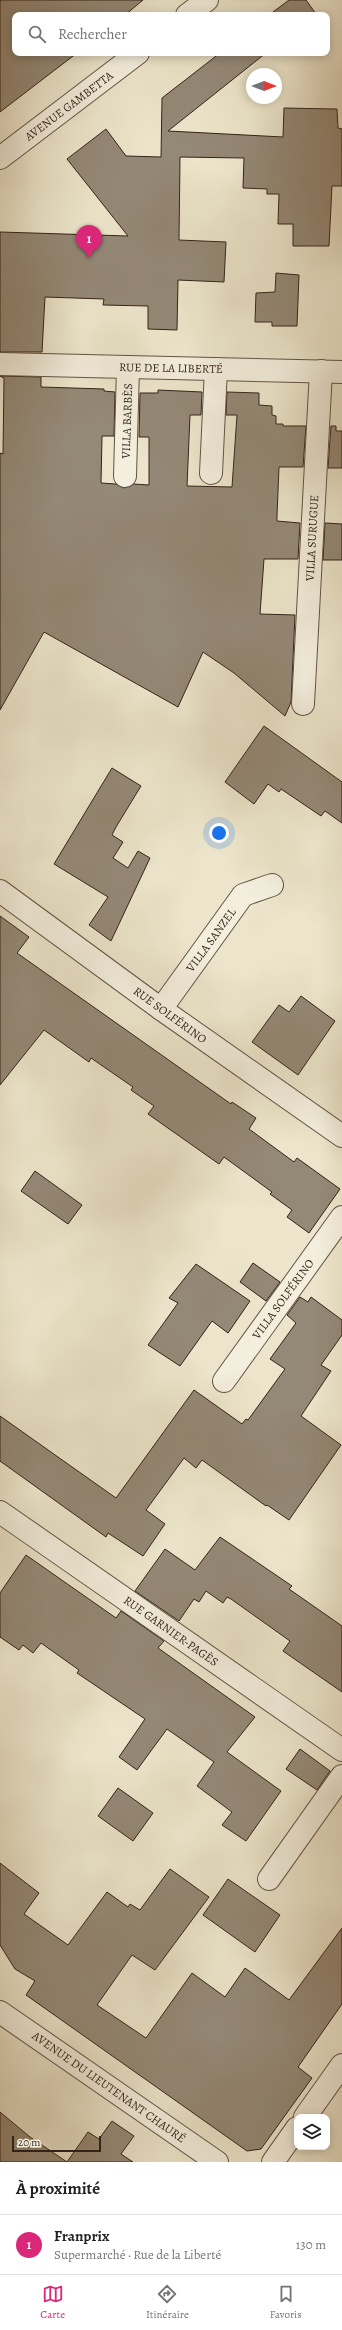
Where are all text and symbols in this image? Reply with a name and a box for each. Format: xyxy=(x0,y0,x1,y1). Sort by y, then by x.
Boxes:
search box xyxy=(12,12,330,56)
icon: search xyxy=(26,23,48,45)
text: Rechercher xyxy=(58,24,127,44)
street label: AVENUE GAMBETTA xyxy=(21,67,117,145)
north arrow xyxy=(246,68,282,104)
pin: 1 xyxy=(76,225,102,258)
street label: RUE DE LA LIBERTÉ xyxy=(119,359,223,377)
street label: VILLA BARBÈS xyxy=(118,383,136,460)
street label: VILLA SURUGUE xyxy=(302,494,322,583)
your location xyxy=(209,823,229,843)
street label: VILLA SANZEL xyxy=(182,904,240,976)
street label: RUE SOLFÉRINO xyxy=(130,983,210,1047)
street label: VILLA SOLFÉRINO xyxy=(248,1256,318,1343)
street label: RUE GARNIER-PAGÈS xyxy=(120,1592,222,1670)
street label: AVENUE DU LIEUTENANT CHAURÉ xyxy=(28,2027,189,2146)
map controls xyxy=(294,2114,330,2150)
button: layers xyxy=(294,2114,330,2150)
scale bar xyxy=(12,2134,101,2153)
text: 20 m xyxy=(18,2135,40,2150)
text: À proximité xyxy=(16,2177,100,2200)
text: Franprix xyxy=(54,2226,109,2246)
text: 1 xyxy=(27,2236,31,2253)
text: 130 m xyxy=(296,2236,326,2253)
text: Supermarché · Rue de la Liberté xyxy=(54,2246,221,2263)
tab: Carte xyxy=(40,2283,65,2322)
tab: Itinéraire xyxy=(146,2283,189,2322)
tab: Favoris xyxy=(270,2283,302,2322)

